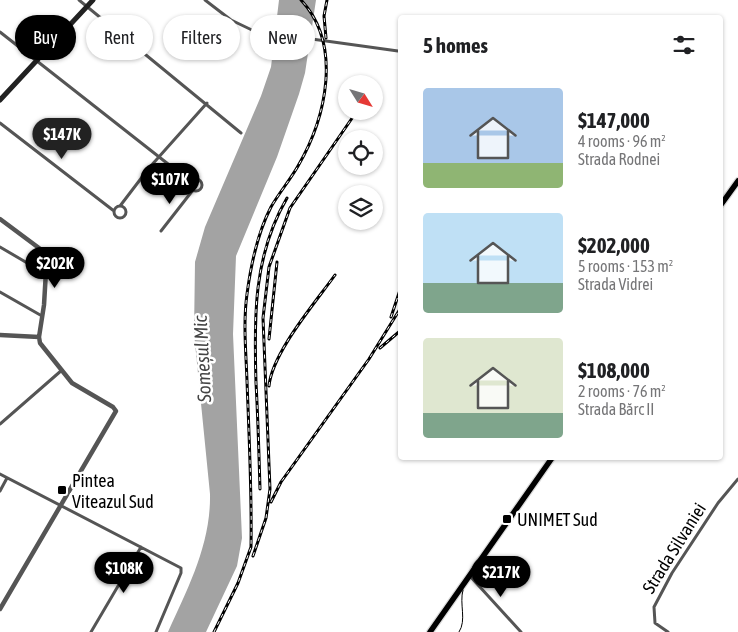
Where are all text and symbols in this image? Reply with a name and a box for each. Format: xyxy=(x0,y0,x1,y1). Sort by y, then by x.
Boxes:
chip: Buy xyxy=(15,15,76,60)
chip: Rent xyxy=(86,15,153,60)
chip: Filters xyxy=(163,15,240,60)
chip: New xyxy=(250,15,315,60)
icon: filters xyxy=(670,31,698,59)
text: 5 homes xyxy=(423,33,488,57)
north arrow xyxy=(338,75,382,120)
map controls xyxy=(338,75,383,230)
icon: home xyxy=(463,108,523,168)
text: $147,000 xyxy=(578,108,650,132)
pin: $147K xyxy=(27,118,97,160)
text: $147K xyxy=(43,125,81,143)
button: locate xyxy=(338,130,383,175)
text: 4 rooms · 96 m² xyxy=(578,132,666,150)
text: Strada Rodnei xyxy=(578,150,660,168)
pin: $107K xyxy=(135,162,205,205)
text: $107K xyxy=(151,170,189,188)
button: layers xyxy=(338,185,383,230)
icon: home xyxy=(463,233,523,293)
text: $202,000 xyxy=(578,233,650,257)
pin: $202K xyxy=(20,246,90,289)
text: $202K xyxy=(36,254,74,272)
text: 5 rooms · 153 m² xyxy=(578,257,673,275)
text: Strada Vidrei xyxy=(578,275,653,293)
water label: Someșul Mic xyxy=(189,314,215,404)
icon: home xyxy=(463,358,523,418)
text: $108,000 xyxy=(578,358,650,382)
text: 2 rooms · 76 m² xyxy=(578,382,666,400)
text: Strada Bărc II xyxy=(578,400,654,418)
place label: Pintea Viteazul Sud xyxy=(72,470,154,512)
marker: Pintea Viteazul Sud xyxy=(56,484,68,496)
street label: Strada Silvaniei xyxy=(638,499,710,597)
place label: UNIMET Sud xyxy=(517,509,598,530)
marker: UNIMET Sud xyxy=(501,513,513,525)
pin: $108K xyxy=(89,552,159,594)
pin: $217K xyxy=(466,556,536,598)
text: $108K xyxy=(105,559,143,577)
text: $217K xyxy=(482,563,520,581)

